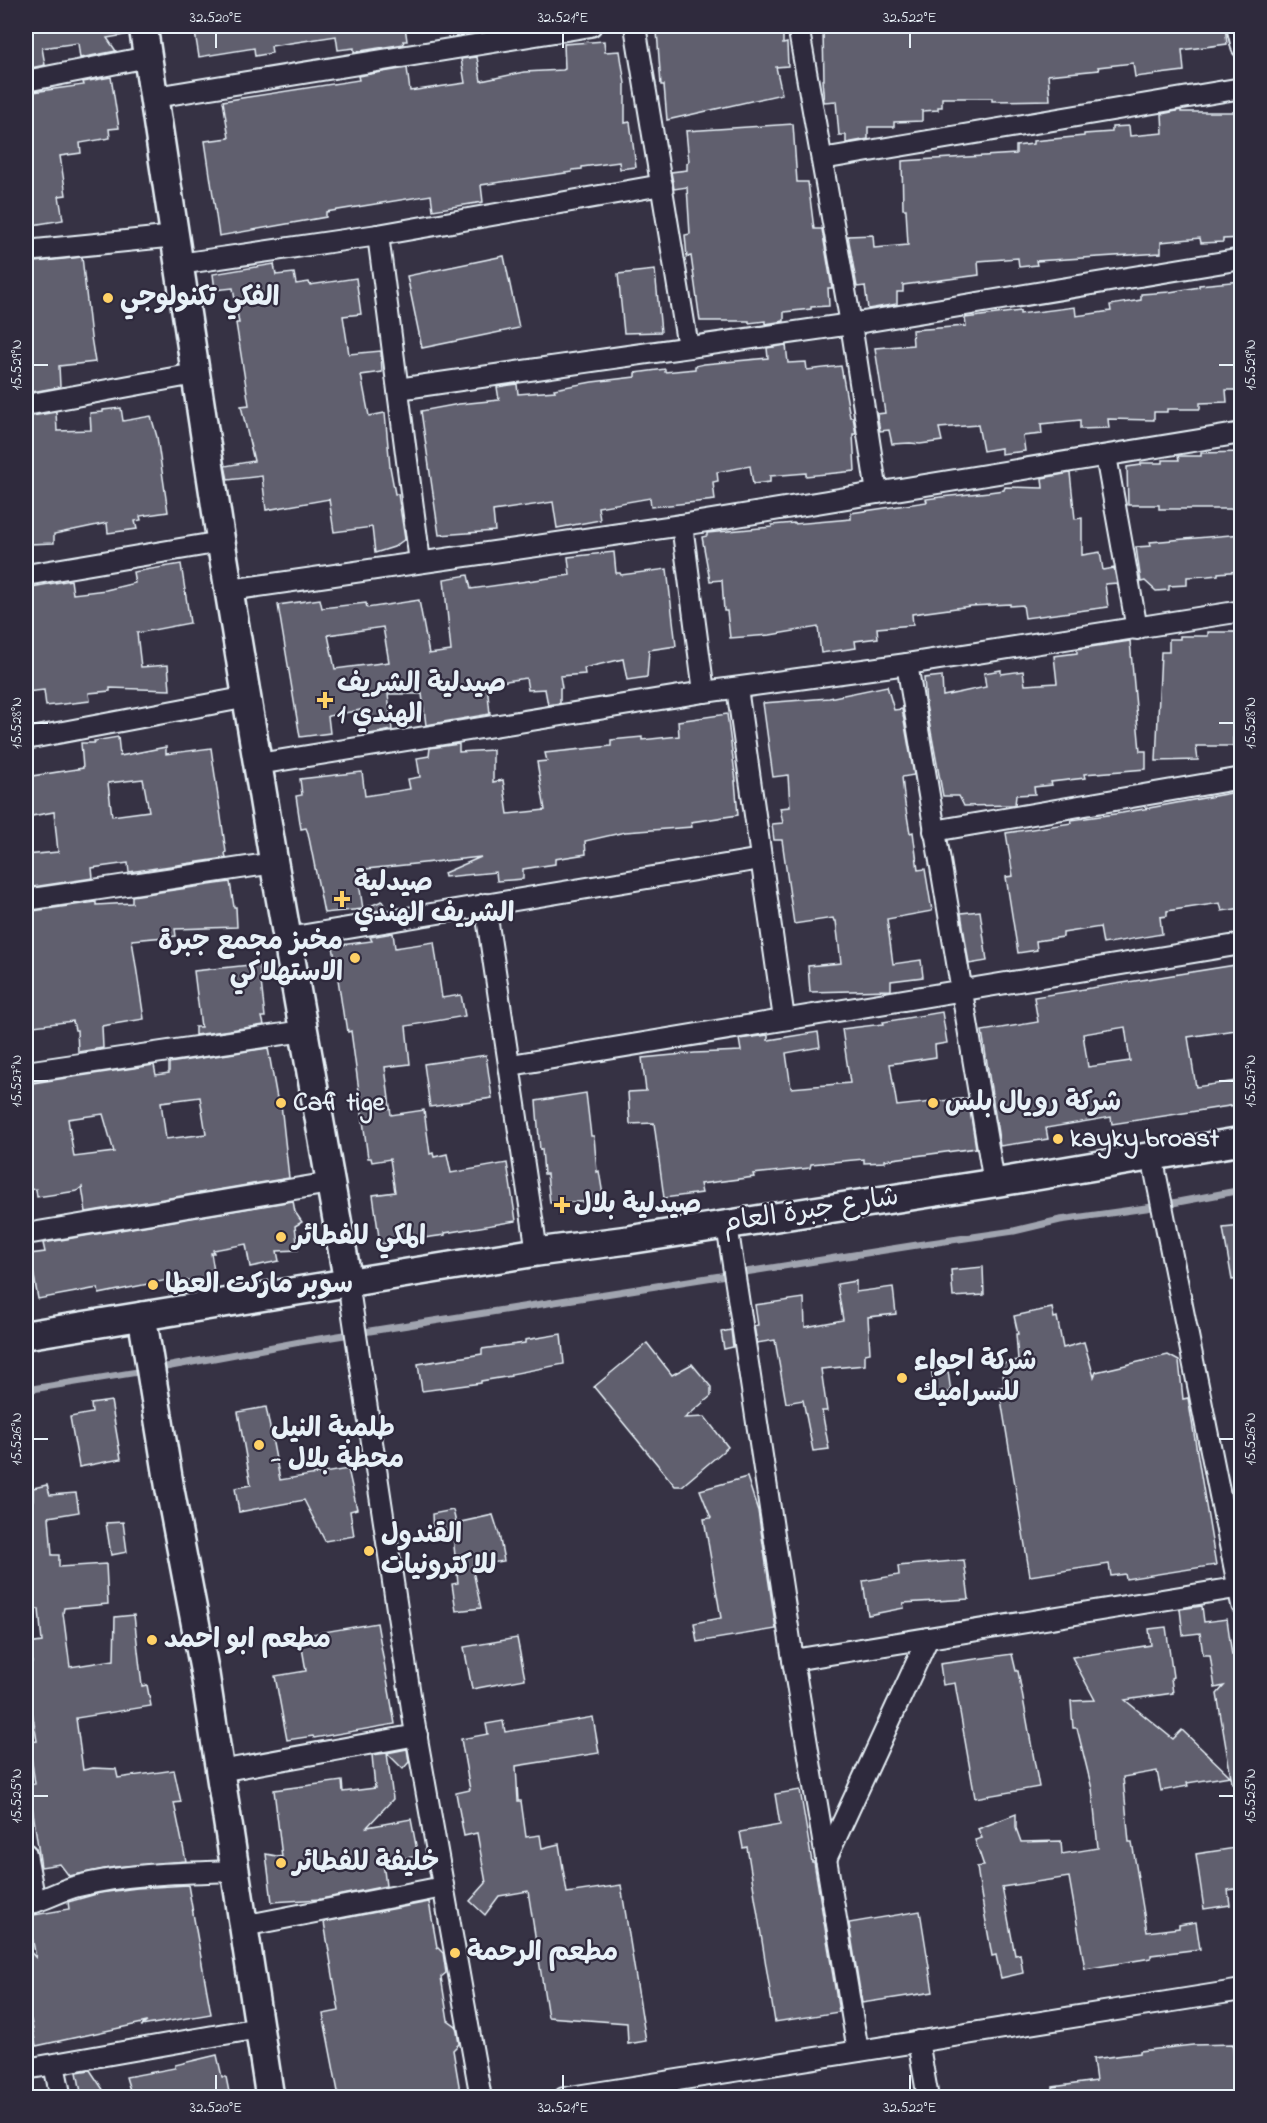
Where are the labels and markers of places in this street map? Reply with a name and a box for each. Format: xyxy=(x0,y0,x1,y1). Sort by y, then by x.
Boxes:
place label: الفكي تكنولوجي xyxy=(120,279,280,320)
marker: الفكي تكنولوجي xyxy=(101,291,115,305)
place label: صيدلية الشريف الهندي 1 xyxy=(337,665,506,735)
marker: صيدلية الشريف الهندي 1 xyxy=(318,693,332,707)
place label: صيدلية الشريف الهندي xyxy=(354,864,514,934)
marker: صيدلية الشريف الهندي xyxy=(335,892,349,906)
place label: مخبز مجمع جبرة الاستهلاكي xyxy=(158,923,343,995)
marker: مخبز مجمع جبرة الاستهلاكي xyxy=(348,951,362,965)
place label: Cafi tige xyxy=(293,1084,386,1124)
place label: شركة رويال بلس xyxy=(945,1084,1121,1123)
marker: Cafi tige xyxy=(274,1096,288,1110)
marker: شركة رويال بلس xyxy=(926,1096,940,1110)
place label: kayky broast xyxy=(1070,1120,1220,1159)
marker: kayky broast xyxy=(1051,1132,1065,1146)
place label: صيدلية بلال xyxy=(574,1186,701,1225)
marker: صيدلية بلال xyxy=(555,1198,569,1212)
place label: المكي للفطائر xyxy=(290,1218,426,1259)
marker: المكي للفطائر xyxy=(274,1230,288,1244)
place label: سوبر ماركت العطا xyxy=(165,1266,353,1305)
marker: سوبر ماركت العطا xyxy=(146,1278,160,1292)
place label: شركة اجواء للسراميك xyxy=(914,1343,1036,1413)
marker: شركة اجواء للسراميك xyxy=(895,1371,909,1385)
place label: طلمبة النيل - محطة بلال xyxy=(270,1410,404,1480)
marker: طلمبة النيل - محطة بلال xyxy=(252,1438,266,1452)
place label: القندول للاكترونيات xyxy=(381,1516,496,1586)
marker: القندول للاكترونيات xyxy=(362,1544,376,1558)
place label: مطعم ابو احمد xyxy=(164,1621,331,1660)
marker: مطعم ابو احمد xyxy=(145,1633,159,1647)
place label: خليفة للفطائر xyxy=(290,1844,439,1883)
marker: خليفة للفطائر xyxy=(274,1856,288,1870)
place label: مطعم الرحمة xyxy=(467,1934,618,1973)
marker: مطعم الرحمة xyxy=(448,1946,462,1960)

